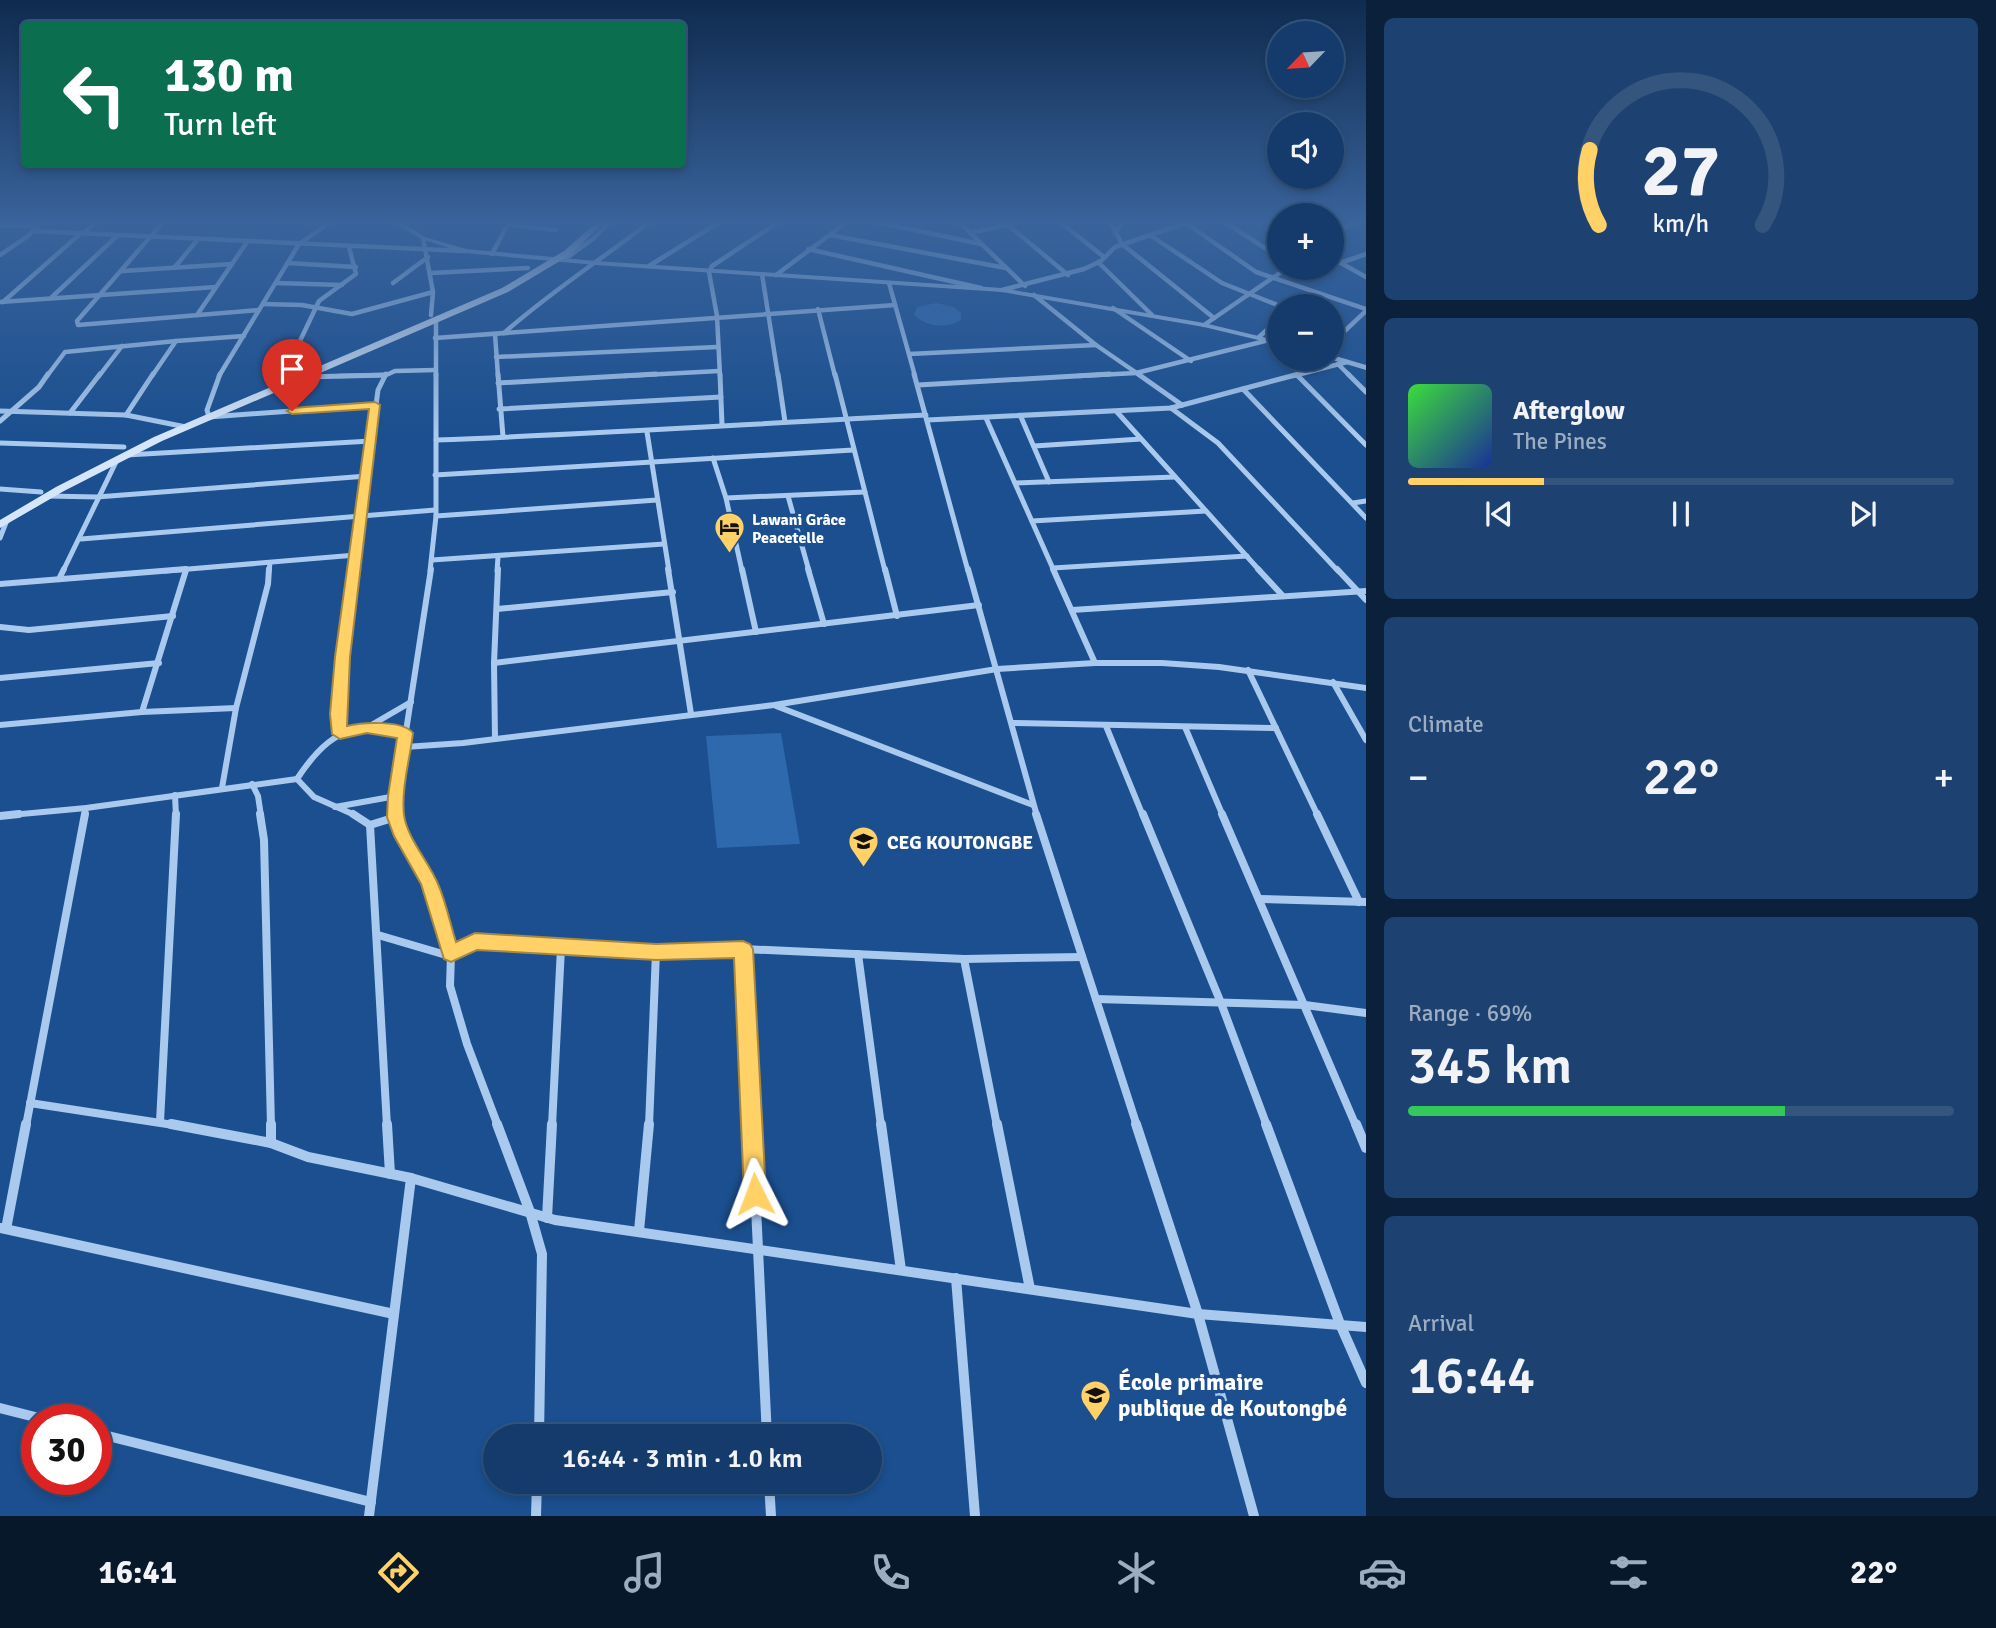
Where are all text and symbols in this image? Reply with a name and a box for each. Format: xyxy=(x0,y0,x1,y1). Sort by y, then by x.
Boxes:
north arrow xyxy=(1267,21,1344,98)
map controls xyxy=(1267,21,1344,371)
text: 130 m xyxy=(164,45,294,105)
icon: left xyxy=(49,49,140,140)
text: Turn left xyxy=(164,105,277,144)
button: sound xyxy=(1267,112,1344,189)
text: 27 xyxy=(1642,127,1720,216)
button: + xyxy=(1267,203,1344,280)
text: km/h xyxy=(1653,208,1709,239)
button: − xyxy=(1267,294,1344,371)
pin xyxy=(262,339,322,411)
icon: arrive xyxy=(273,350,311,388)
text: Afterglow xyxy=(1513,395,1625,427)
text: The Pines xyxy=(1513,427,1607,456)
icon: previous xyxy=(1480,495,1518,533)
icon: pause xyxy=(1662,495,1700,533)
icon: next xyxy=(1844,495,1882,533)
place label: Lawani Grâce Peacetelle xyxy=(752,510,846,548)
hotel icon: Lawani Grâce Peacetelle xyxy=(712,511,746,555)
text: Climate xyxy=(1408,710,1484,739)
text: 22° xyxy=(1643,745,1719,809)
text: − xyxy=(1408,754,1429,801)
text: + xyxy=(1933,754,1954,801)
school or university icon: CEG KOUTONGBE xyxy=(847,825,881,869)
place label: CEG KOUTONGBE xyxy=(887,831,1033,855)
text: Range · 69% xyxy=(1408,999,1532,1028)
text: 345 km xyxy=(1408,1034,1572,1098)
position arrow xyxy=(718,1157,792,1231)
text: Arrival xyxy=(1408,1309,1474,1338)
text: 16:44 xyxy=(1408,1344,1535,1408)
place label: École primaire publique de Koutongbé xyxy=(1118,1368,1347,1423)
school or university icon: École primaire publique de Koutongbé xyxy=(1078,1378,1112,1422)
speed limit sign: 30 xyxy=(21,1404,112,1495)
text: 16:44 · 3 min · 1.0 km xyxy=(562,1443,803,1475)
icon: directions xyxy=(374,1548,423,1597)
icon: music xyxy=(620,1548,669,1597)
icon: phone xyxy=(866,1548,915,1597)
icon: climate xyxy=(1112,1548,1161,1597)
icon: car xyxy=(1358,1548,1407,1597)
icon: filters xyxy=(1604,1548,1653,1597)
text: 16:41 xyxy=(99,1553,177,1592)
text: 22° xyxy=(1850,1553,1897,1592)

